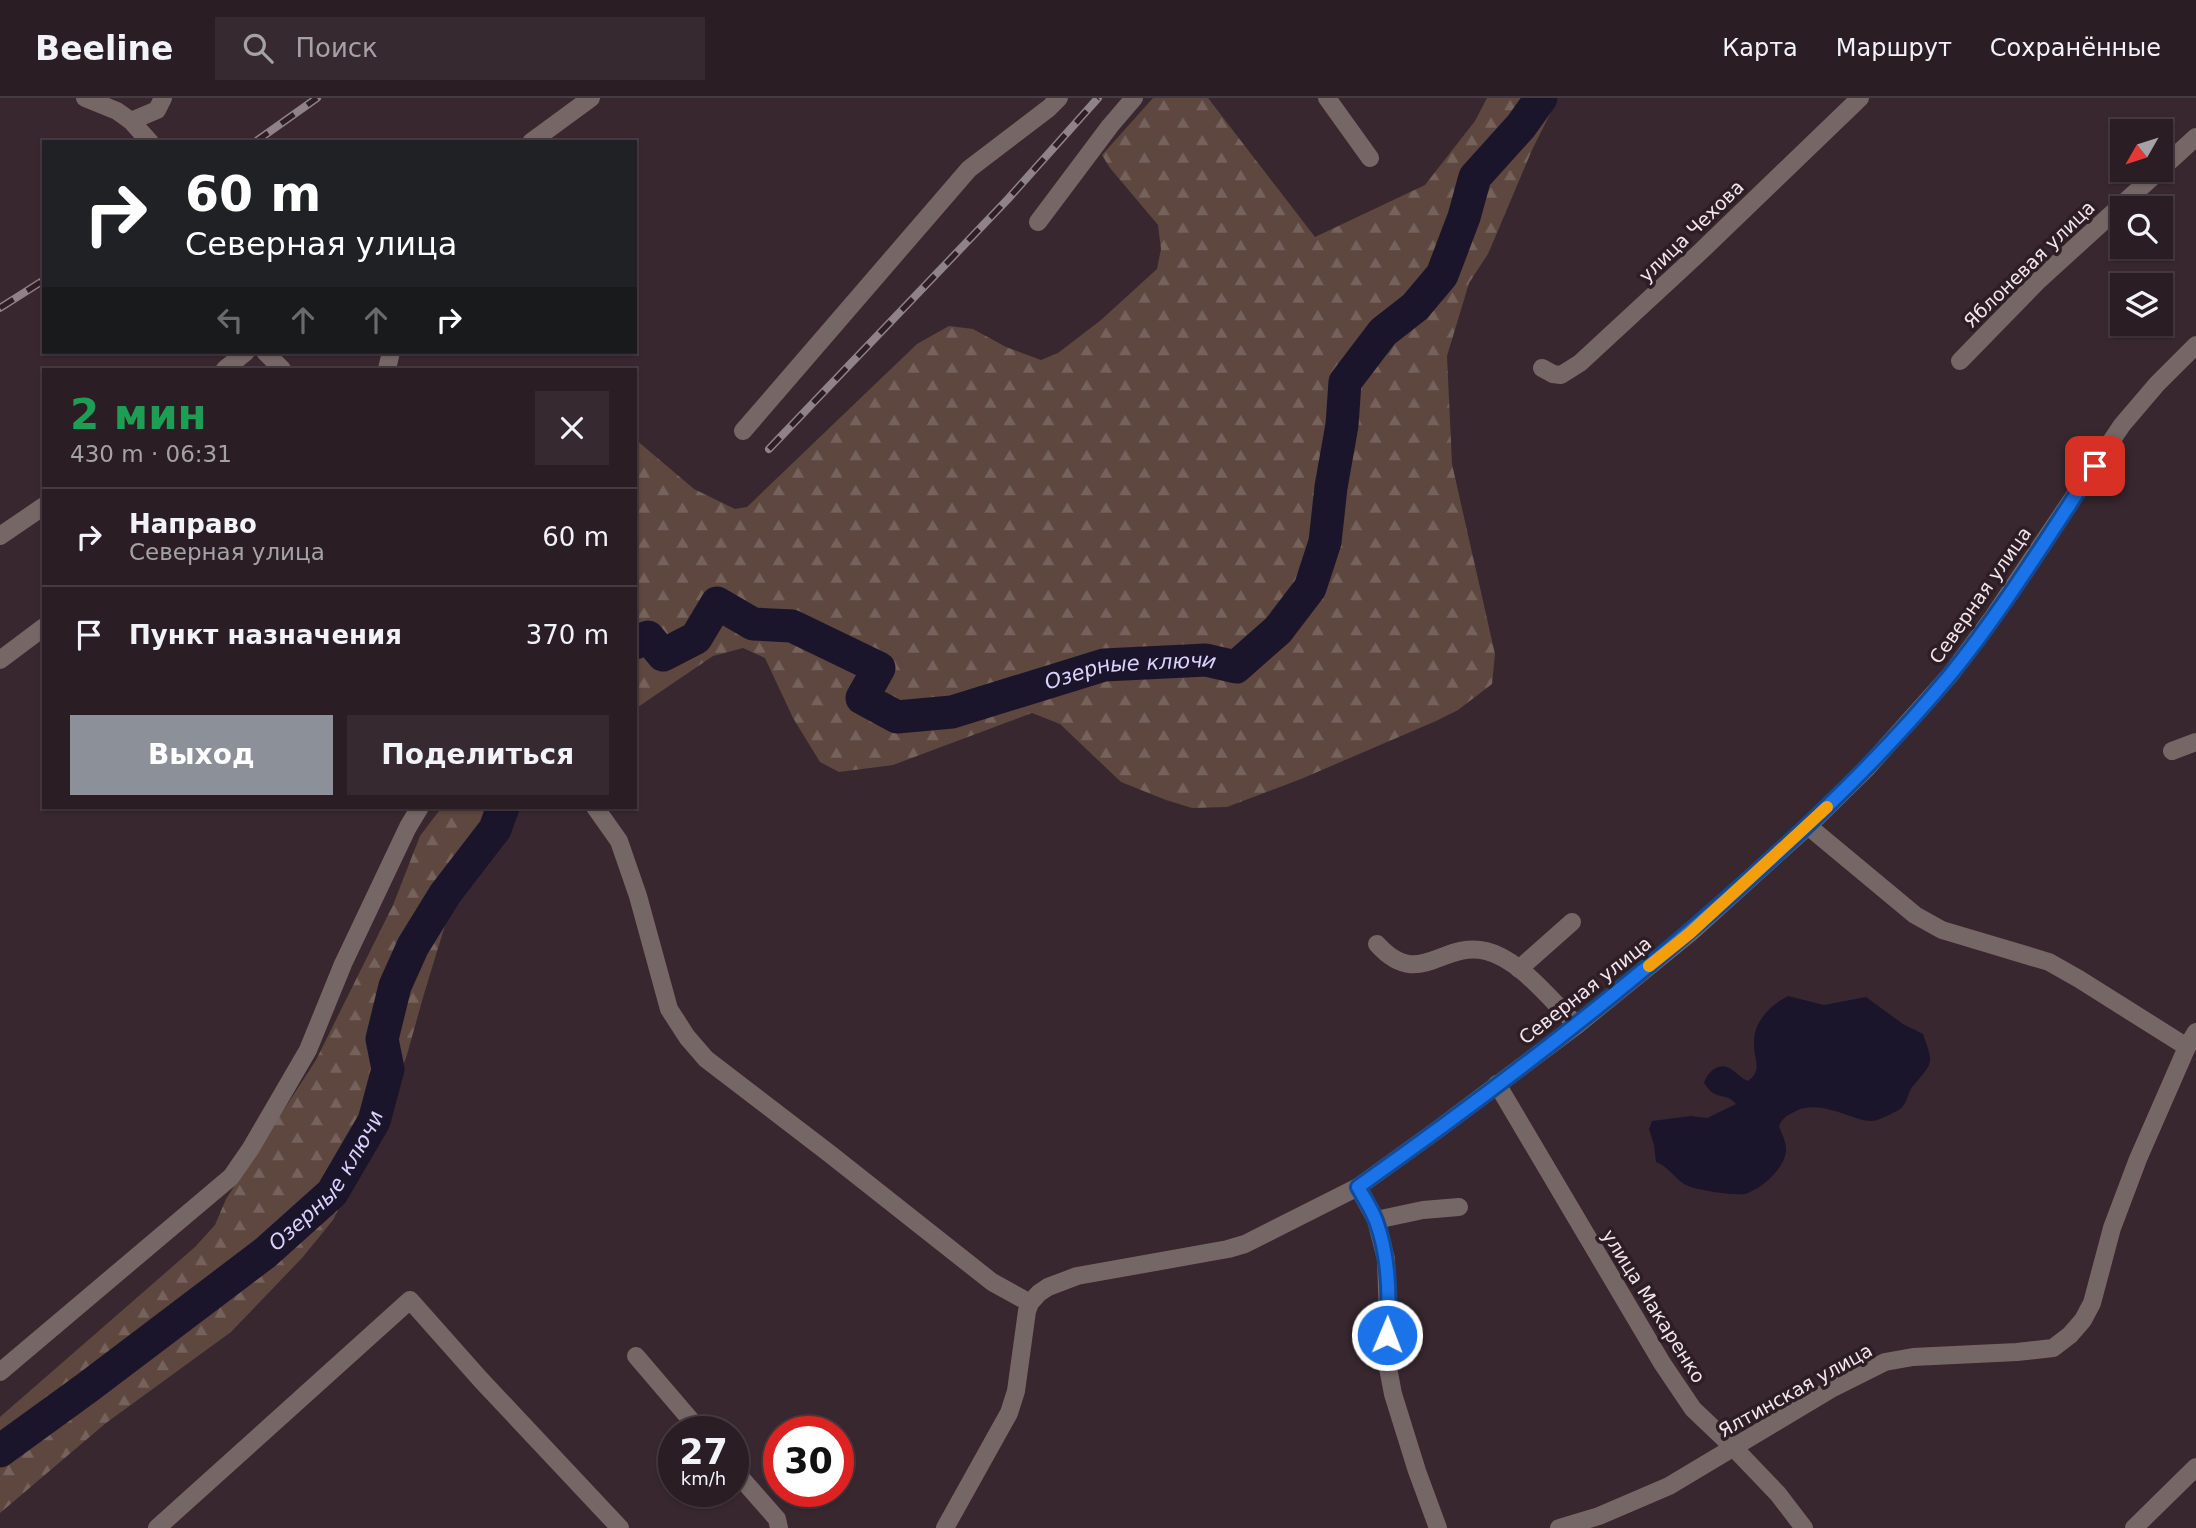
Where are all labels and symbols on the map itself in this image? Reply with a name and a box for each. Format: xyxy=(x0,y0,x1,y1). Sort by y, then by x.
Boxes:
north arrow xyxy=(2110,119,2174,182)
street label: улица Чехова xyxy=(1634,176,1748,286)
street label: Яблоневая улица xyxy=(1959,196,2099,332)
pin xyxy=(2065,436,2125,496)
street label: Северная улица xyxy=(1925,522,2035,668)
water label: Озерные ключи xyxy=(1042,648,1219,695)
street label: Северная улица xyxy=(1514,932,1656,1048)
water label: Озерные ключи xyxy=(264,1108,388,1256)
street label: улица Макаренко xyxy=(1598,1225,1710,1387)
position arrow xyxy=(1350,1298,1424,1372)
street label: Ялтинская улица xyxy=(1714,1339,1876,1441)
speed limit sign: 30 xyxy=(763,1416,854,1507)

